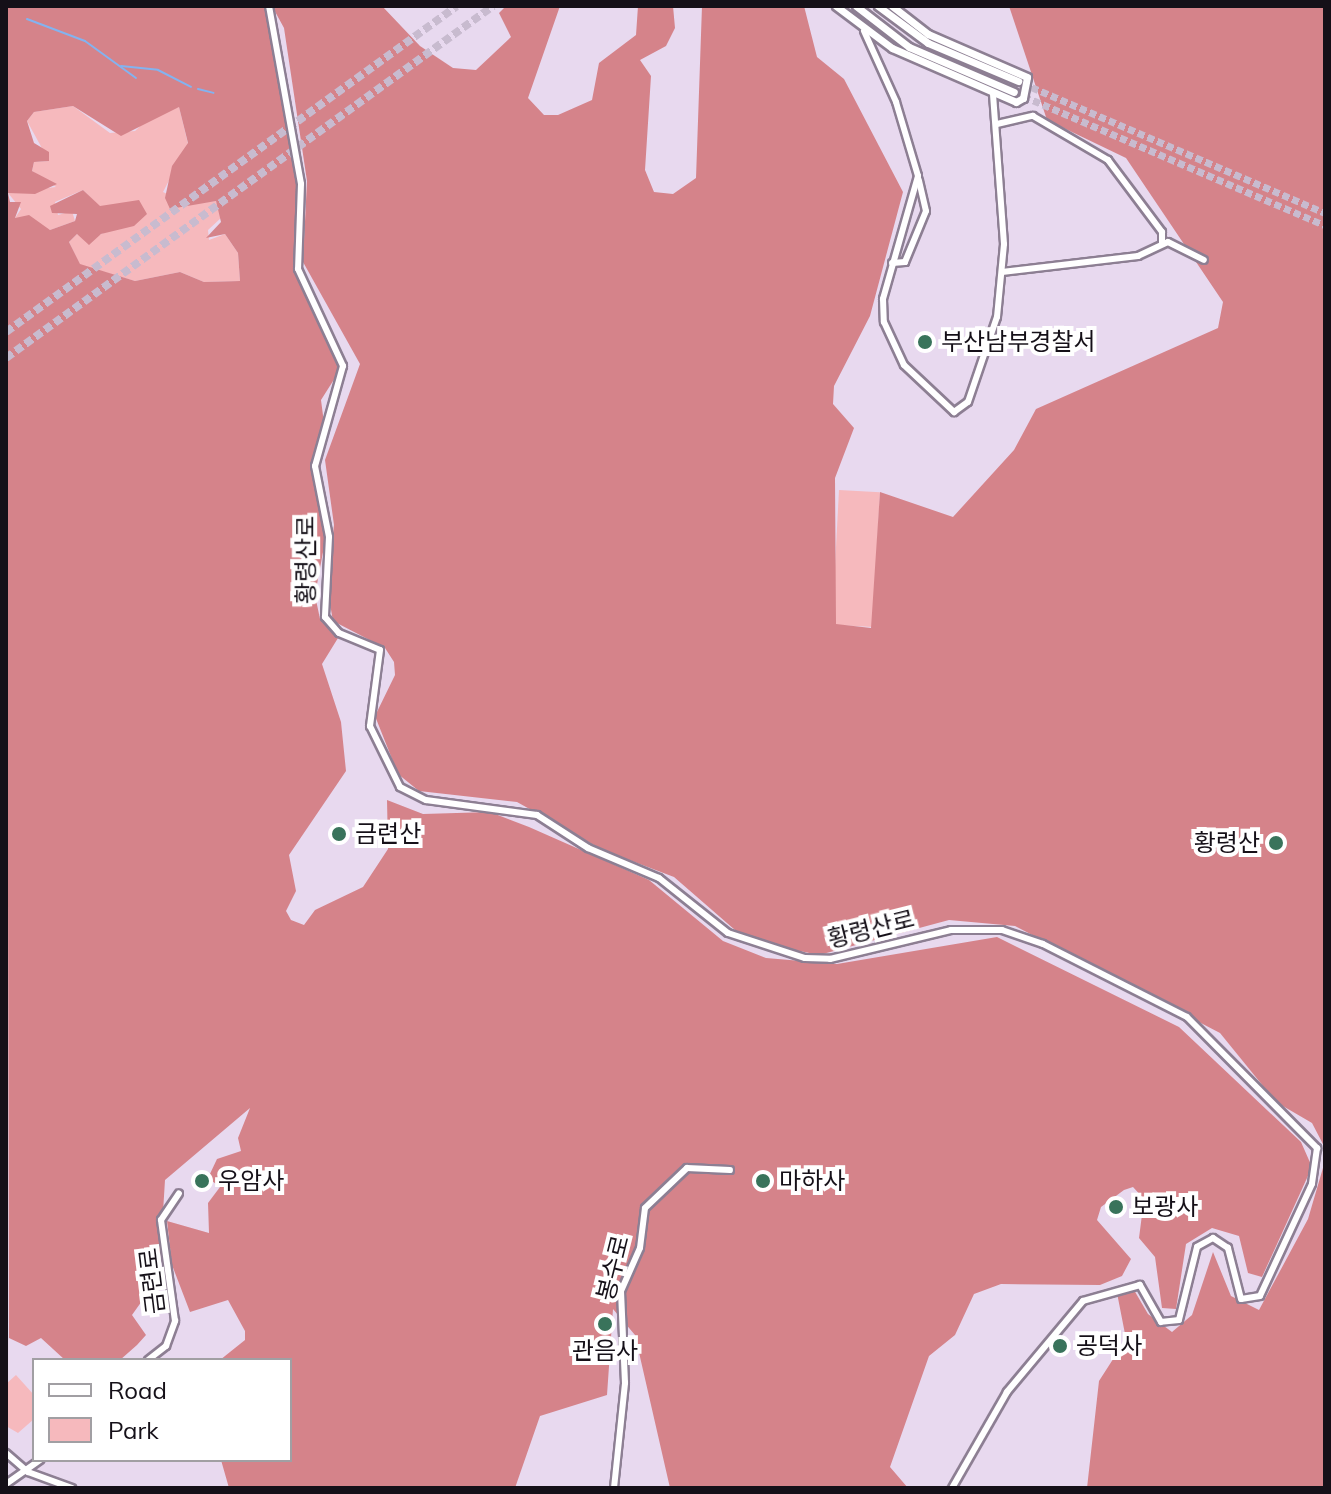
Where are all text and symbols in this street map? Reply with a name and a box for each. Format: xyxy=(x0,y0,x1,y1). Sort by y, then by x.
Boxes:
place label: 부산남부경찰서 xyxy=(941,328,1096,356)
marker: 부산남부경찰서 xyxy=(916,333,934,351)
street label: 황령산로 xyxy=(292,516,320,604)
place label: 금련산 xyxy=(355,820,421,848)
marker: 금련산 xyxy=(330,825,348,843)
place label: 황령산 xyxy=(1194,829,1260,857)
marker: 황령산 xyxy=(1267,834,1285,852)
street label: 황령산로 xyxy=(825,904,917,954)
place label: 우암사 xyxy=(218,1167,284,1195)
place label: 마하사 xyxy=(779,1167,845,1195)
marker: 우암사 xyxy=(193,1172,211,1190)
marker: 마하사 xyxy=(754,1172,772,1190)
place label: 보광사 xyxy=(1132,1193,1198,1221)
marker: 보광사 xyxy=(1107,1198,1125,1216)
street label: 봉수로 xyxy=(591,1232,635,1304)
street label: 금련로 xyxy=(134,1246,170,1316)
marker: 관음사 xyxy=(596,1315,614,1333)
place label: 공덕사 xyxy=(1076,1332,1142,1360)
place label: 관음사 xyxy=(572,1337,638,1365)
marker: 공덕사 xyxy=(1051,1337,1069,1355)
legend xyxy=(32,1358,292,1462)
text: Road xyxy=(108,1375,167,1405)
text: Park xyxy=(108,1415,159,1445)

